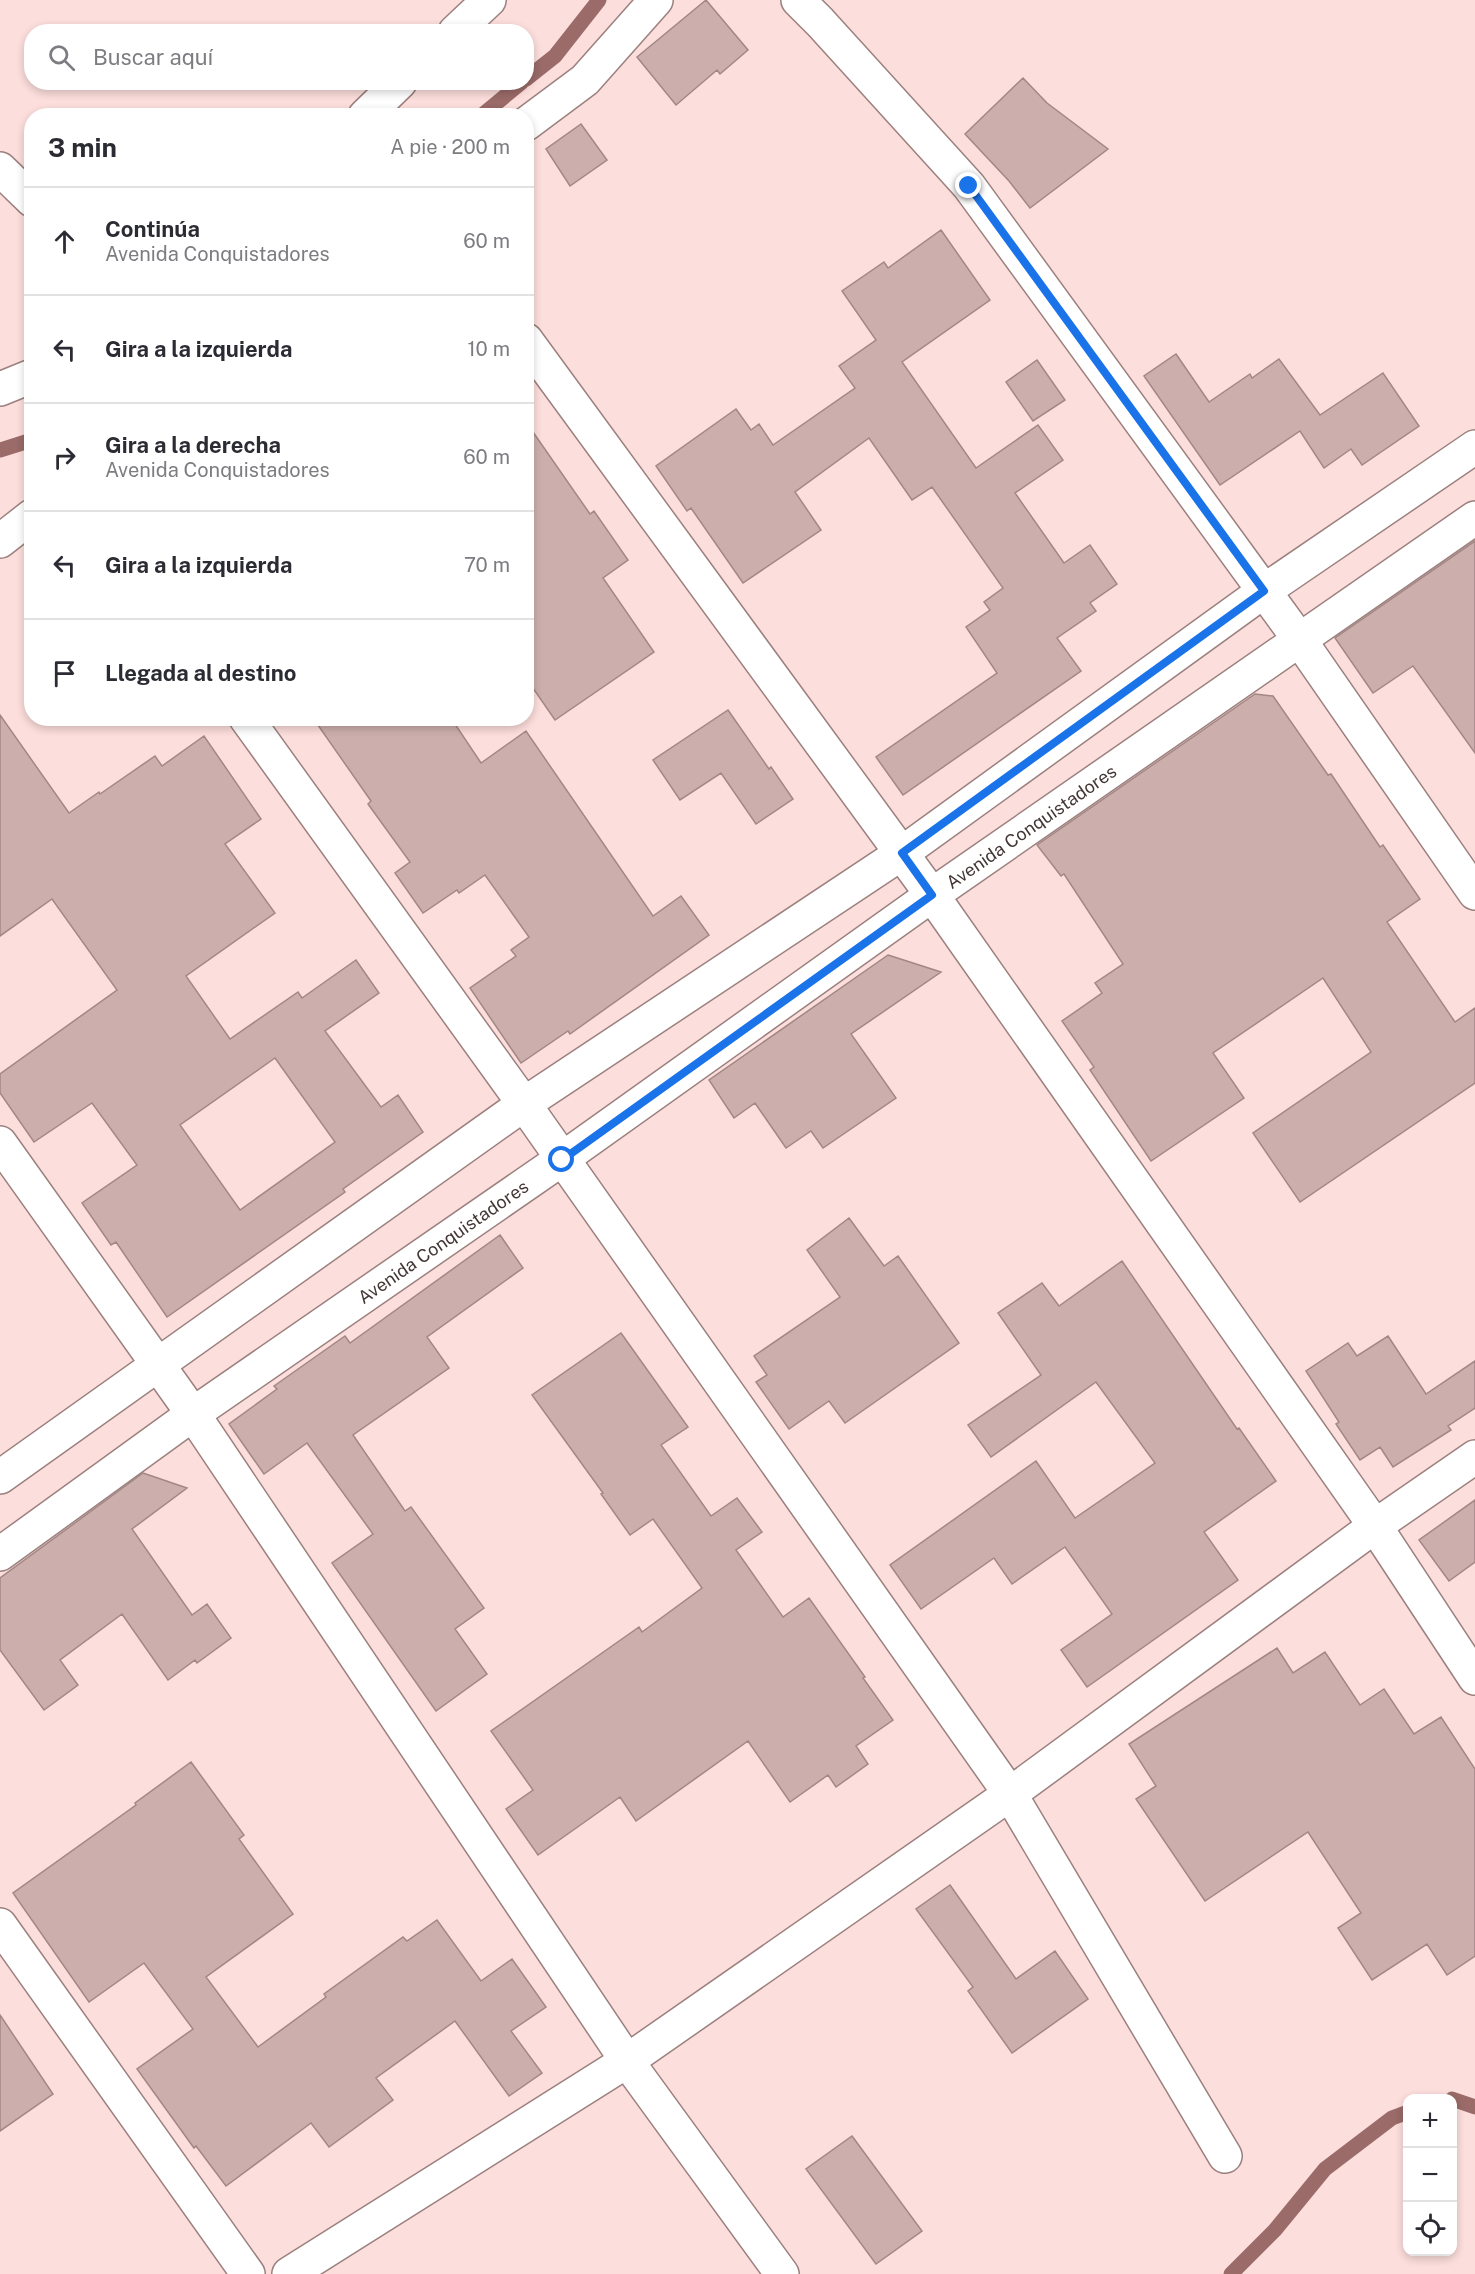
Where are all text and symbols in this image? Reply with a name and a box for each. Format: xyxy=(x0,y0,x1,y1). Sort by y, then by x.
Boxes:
search box xyxy=(24,24,534,90)
icon: search xyxy=(45,41,78,74)
text: Buscar aquí xyxy=(93,44,213,70)
text: 3 min xyxy=(48,132,117,163)
text: A pie · 200 m xyxy=(390,135,510,159)
route end xyxy=(955,172,981,198)
text: Continúa xyxy=(105,216,200,242)
icon: ahead xyxy=(48,225,81,258)
text: 60 m xyxy=(463,229,510,253)
text: Avenida Conquistadores xyxy=(105,242,330,266)
icon: left xyxy=(48,333,81,366)
text: Gira a la izquierda xyxy=(105,336,292,362)
text: 10 m xyxy=(467,337,510,361)
text: Gira a la derecha xyxy=(105,432,281,458)
icon: right xyxy=(48,441,81,474)
text: 60 m xyxy=(463,445,510,469)
text: Avenida Conquistadores xyxy=(105,458,330,482)
icon: left xyxy=(48,549,81,582)
text: Gira a la izquierda xyxy=(105,552,292,578)
text: 70 m xyxy=(464,553,510,577)
icon: arrive xyxy=(48,657,81,690)
text: Llegada al destino xyxy=(105,660,296,686)
street label: Avenida Conquistadores xyxy=(942,760,1120,893)
route start xyxy=(548,1146,574,1172)
street label: Avenida Conquistadores xyxy=(354,1175,532,1308)
map controls xyxy=(1403,2094,1457,2256)
button: + xyxy=(1403,2094,1457,2148)
button: − xyxy=(1403,2148,1457,2202)
button: locate xyxy=(1403,2202,1457,2256)

